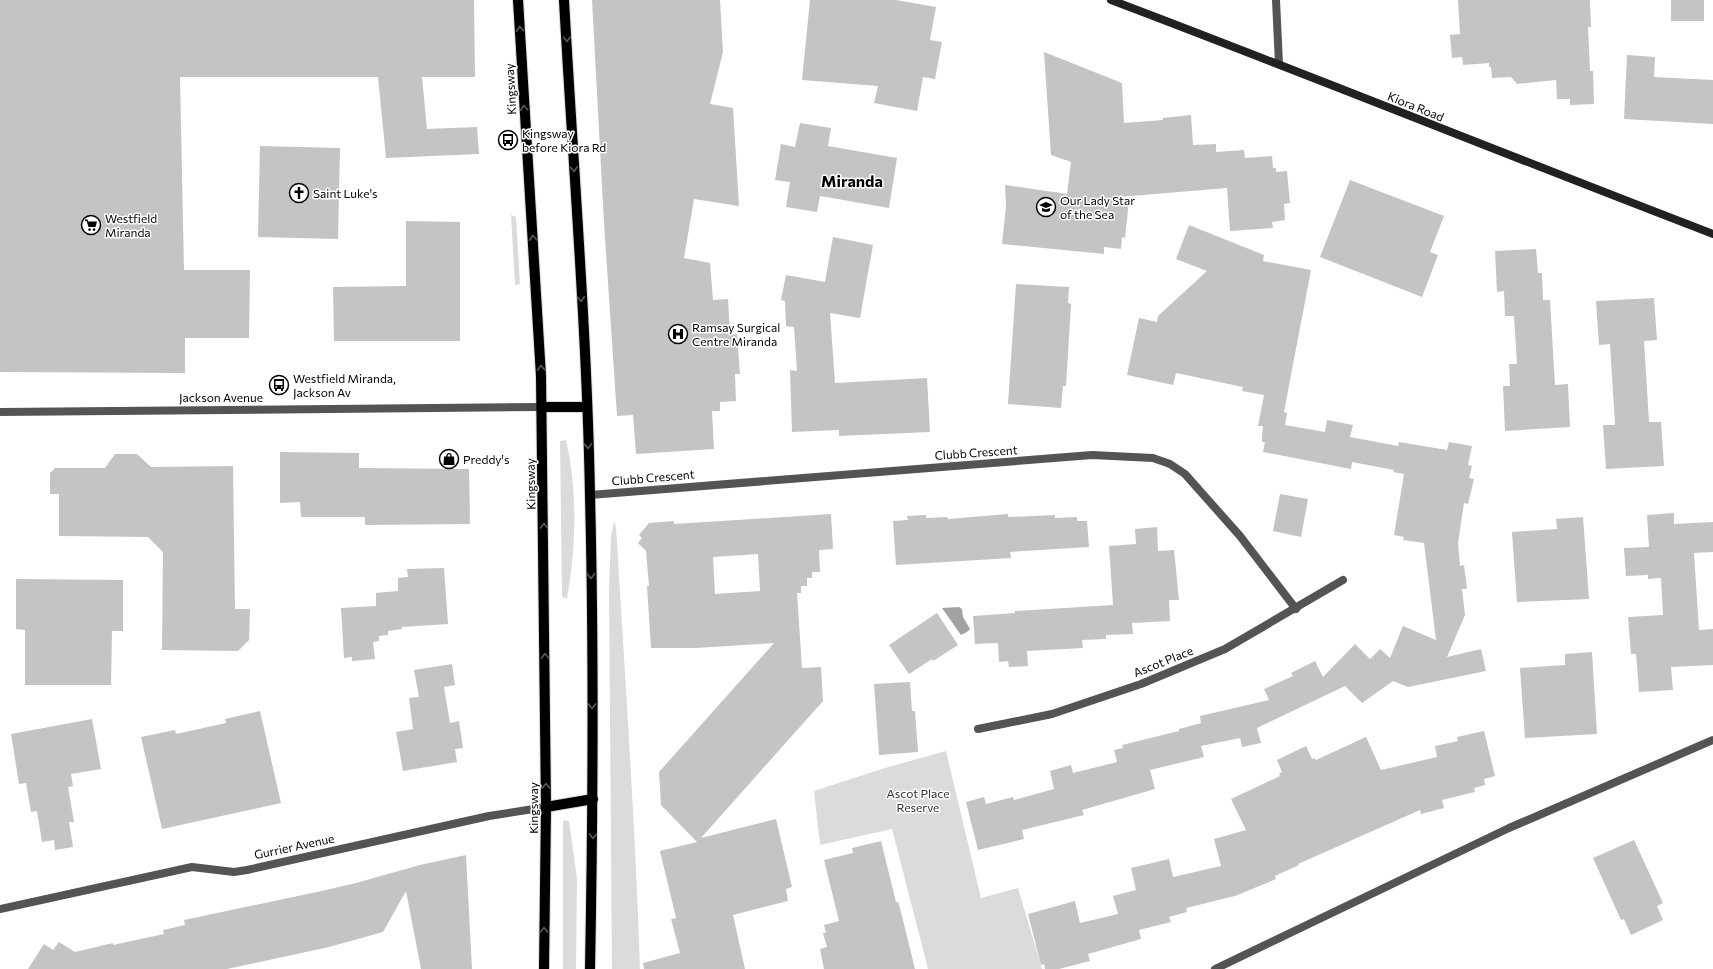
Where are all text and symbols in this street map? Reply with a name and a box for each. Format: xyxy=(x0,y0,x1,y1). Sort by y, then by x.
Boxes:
one-way arrow xyxy=(515,26,524,32)
one-way arrow xyxy=(562,36,571,42)
street label: Kingsway xyxy=(502,63,518,115)
street label: Kiora Road xyxy=(1386,88,1446,124)
one-way arrow xyxy=(520,105,529,111)
place label: Kingsway before Kiora Rd xyxy=(522,126,606,154)
bus stop icon: Kingsway before Kiora Rd xyxy=(497,129,519,151)
one-way arrow xyxy=(570,166,578,172)
district label: Miranda xyxy=(821,171,883,190)
church icon: Saint Luke's xyxy=(288,182,310,204)
place label: Saint Luke's xyxy=(313,186,378,200)
place label: Our Lady Star of the Sea xyxy=(1060,193,1135,221)
school or university icon: Our Lady Star of the Sea xyxy=(1035,196,1057,218)
place label: Westfield Miranda xyxy=(105,211,157,239)
supermarket icon: Westfield Miranda xyxy=(80,214,102,236)
one-way arrow xyxy=(528,235,537,241)
one-way arrow xyxy=(577,296,586,302)
place label: Ramsay Surgical Centre Miranda xyxy=(692,320,780,348)
hospital icon: Ramsay Surgical Centre Miranda xyxy=(667,323,689,345)
one-way arrow xyxy=(536,365,545,371)
place label: Westfield Miranda, Jackson Av xyxy=(293,371,396,400)
bus stop icon: Westfield Miranda, Jackson Av xyxy=(268,374,290,396)
street label: Jackson Avenue xyxy=(179,390,263,405)
street label: Clubb Crescent xyxy=(934,442,1018,462)
one-way arrow xyxy=(584,443,593,449)
shop icon: Preddy's xyxy=(438,448,460,470)
place label: Preddy's xyxy=(463,452,509,466)
street label: Kingsway xyxy=(523,458,537,510)
street label: Clubb Crescent xyxy=(611,466,695,488)
one-way arrow xyxy=(540,523,548,529)
one-way arrow xyxy=(587,573,595,579)
street label: Ascot Place xyxy=(1131,643,1195,679)
one-way arrow xyxy=(541,653,549,659)
one-way arrow xyxy=(588,703,596,709)
street label: Kingsway xyxy=(526,782,540,834)
one-way arrow xyxy=(542,783,550,789)
park label: Ascot Place Reserve xyxy=(886,786,950,814)
street label: Gurrier Avenue xyxy=(253,831,335,861)
one-way arrow xyxy=(588,833,597,839)
one-way arrow xyxy=(540,927,548,933)

